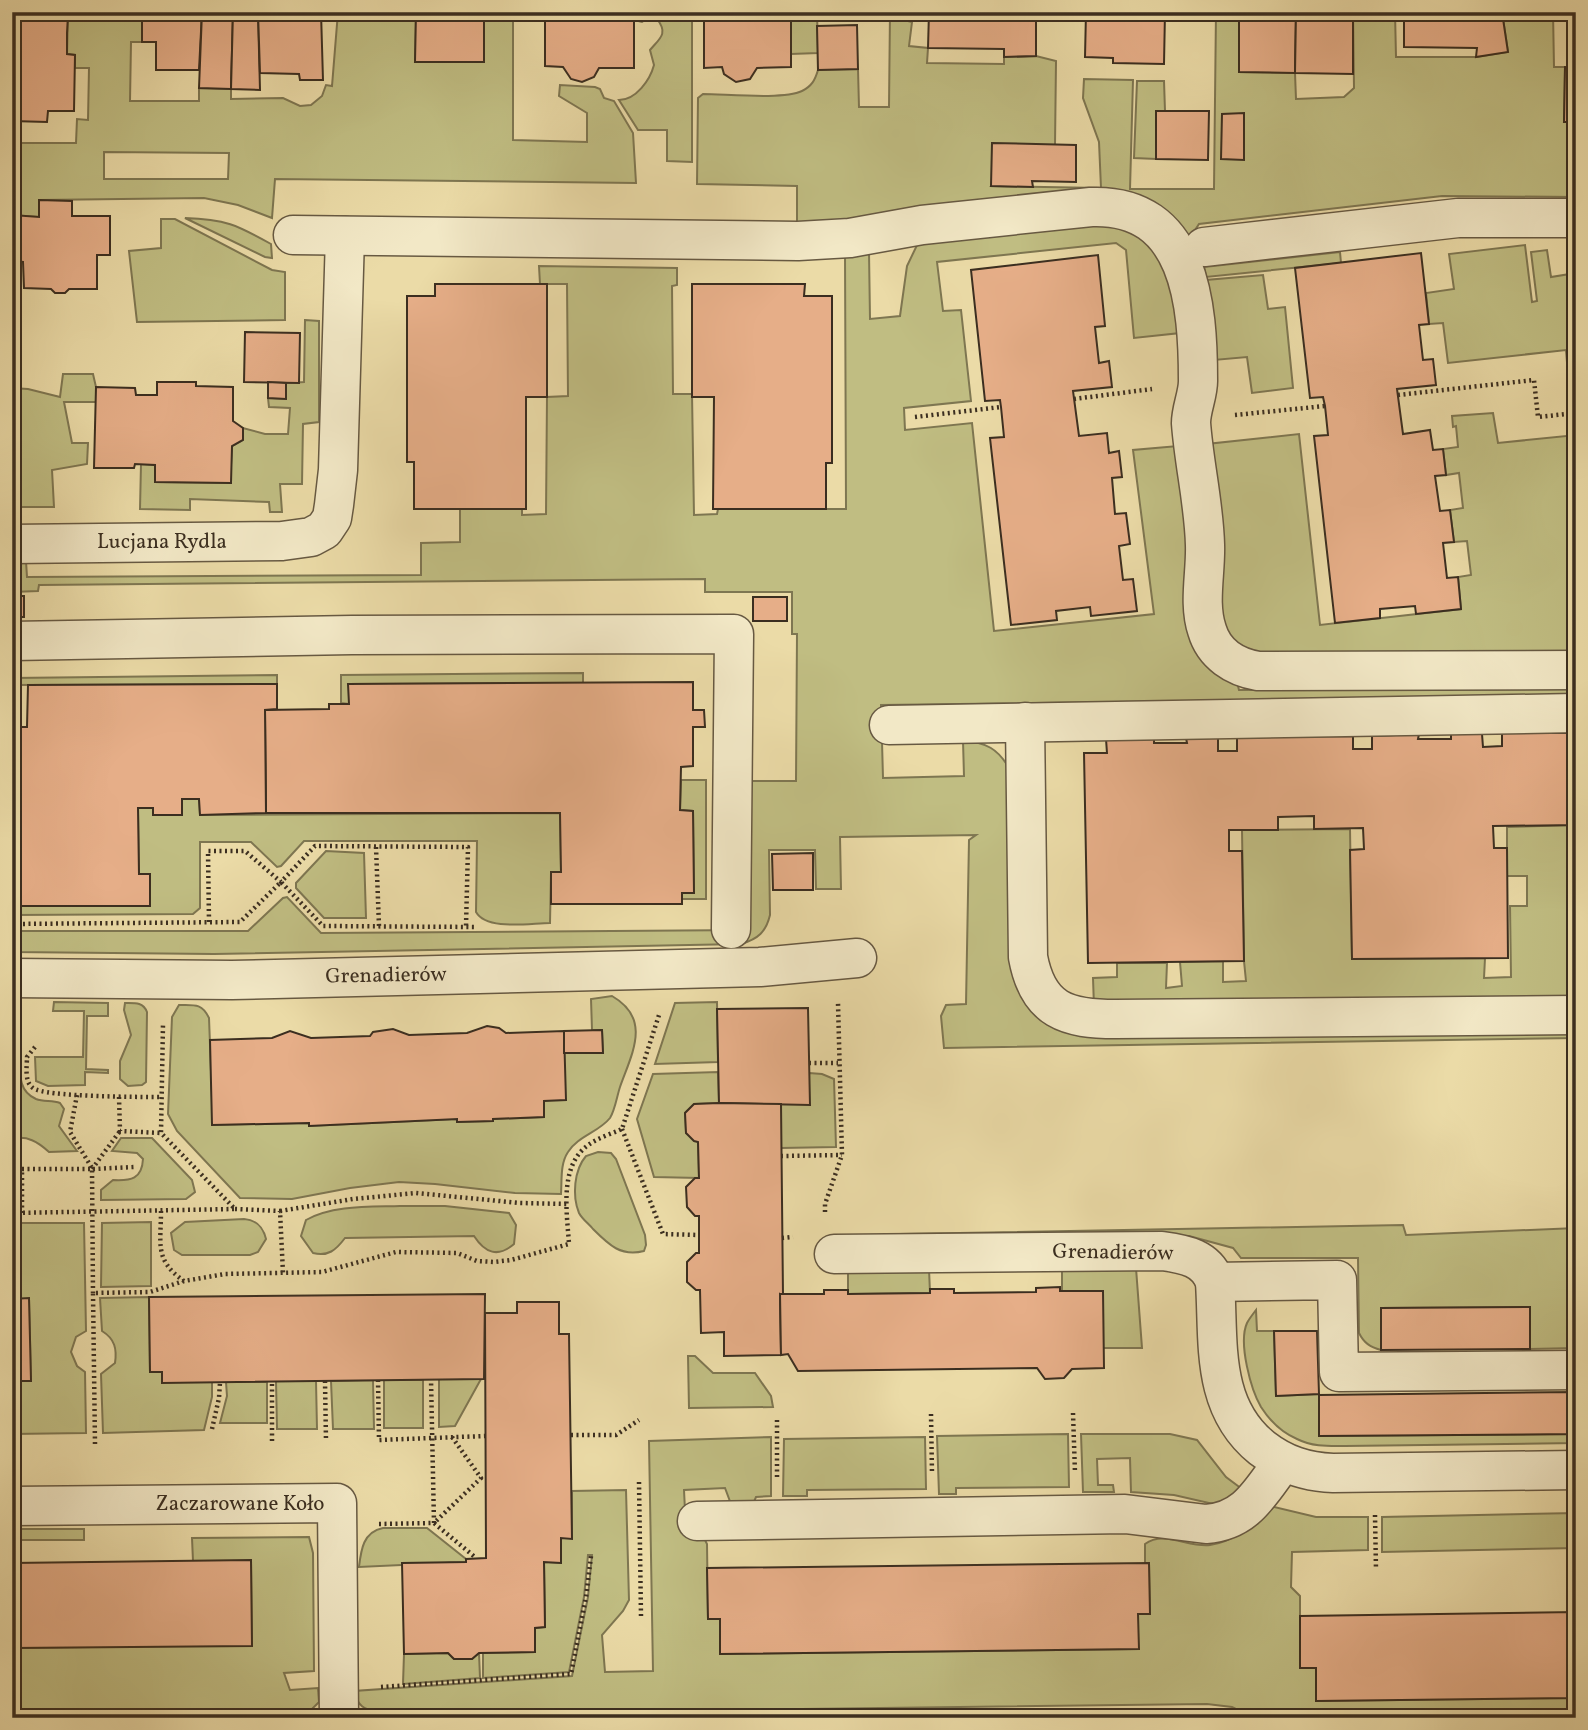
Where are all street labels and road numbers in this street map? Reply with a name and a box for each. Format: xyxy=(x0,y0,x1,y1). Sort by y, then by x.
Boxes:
street label: Lucjana Rydla xyxy=(97,528,227,557)
street label: Grenadierów xyxy=(325,960,447,992)
street label: Grenadierów xyxy=(1052,1237,1174,1269)
street label: Zaczarowane Koło xyxy=(155,1490,325,1519)

